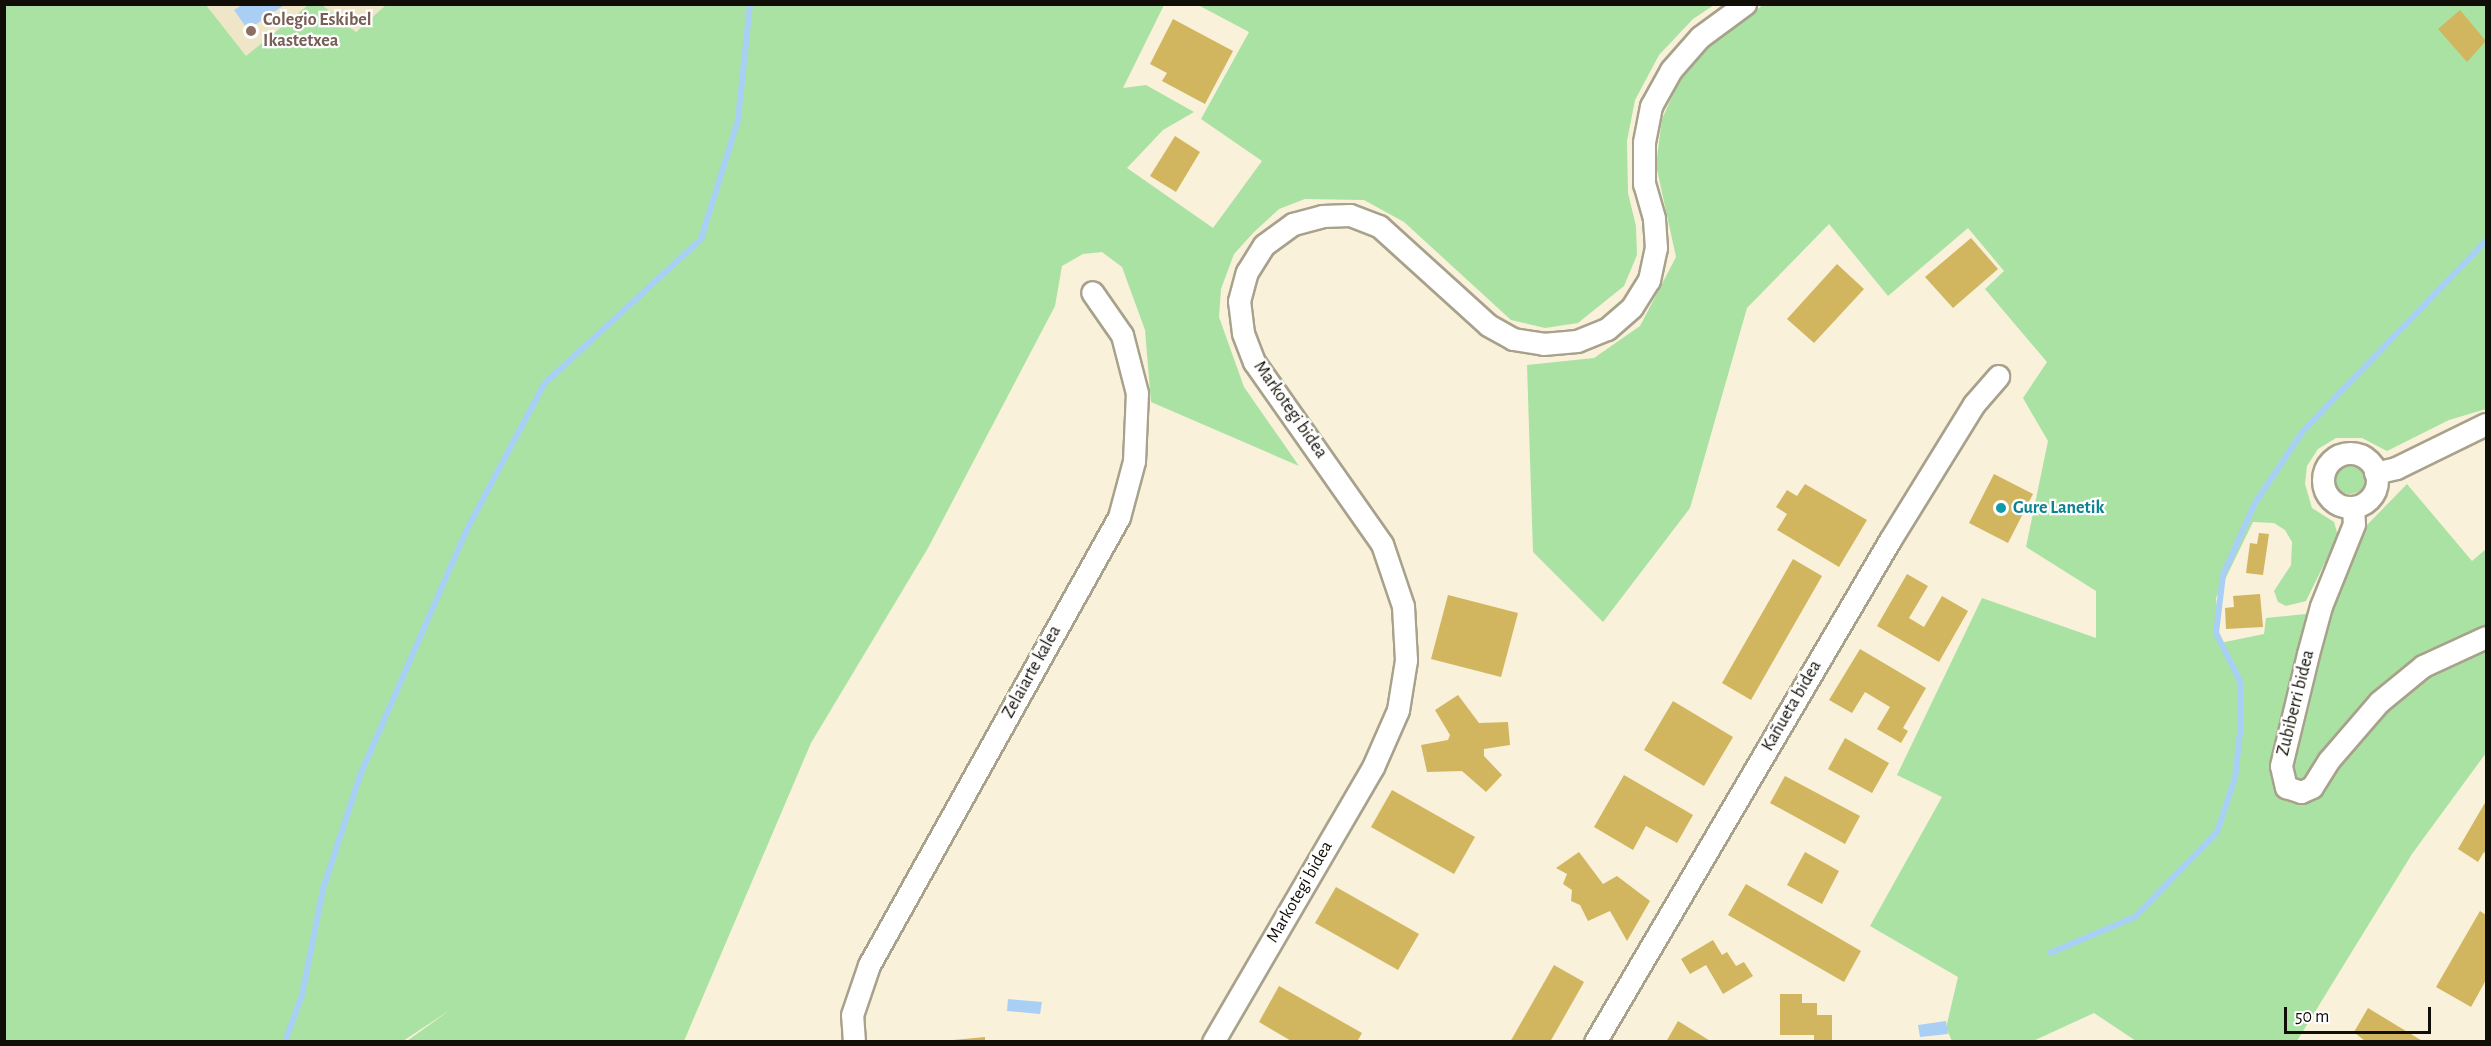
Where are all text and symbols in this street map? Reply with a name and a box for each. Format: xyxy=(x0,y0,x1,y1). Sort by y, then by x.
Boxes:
place label: Colegio Eskibel Ikastetxea xyxy=(263,10,372,52)
marker: Colegio Eskibel Ikastetxea xyxy=(244,24,258,38)
street label: Markotegi bidea xyxy=(1248,357,1332,463)
place label: Gure Lanetik xyxy=(2013,497,2104,519)
marker: Gure Lanetik xyxy=(1994,501,2008,515)
street label: Zelaiarte kalea xyxy=(998,622,1066,722)
street label: Zubiberri bidea xyxy=(2272,648,2320,758)
street label: Kañueta bidea xyxy=(1757,657,1827,755)
street label: Markotegi bidea xyxy=(1262,837,1338,947)
scale bar xyxy=(2287,995,2434,1033)
text: 50 m xyxy=(2295,1008,2329,1026)

